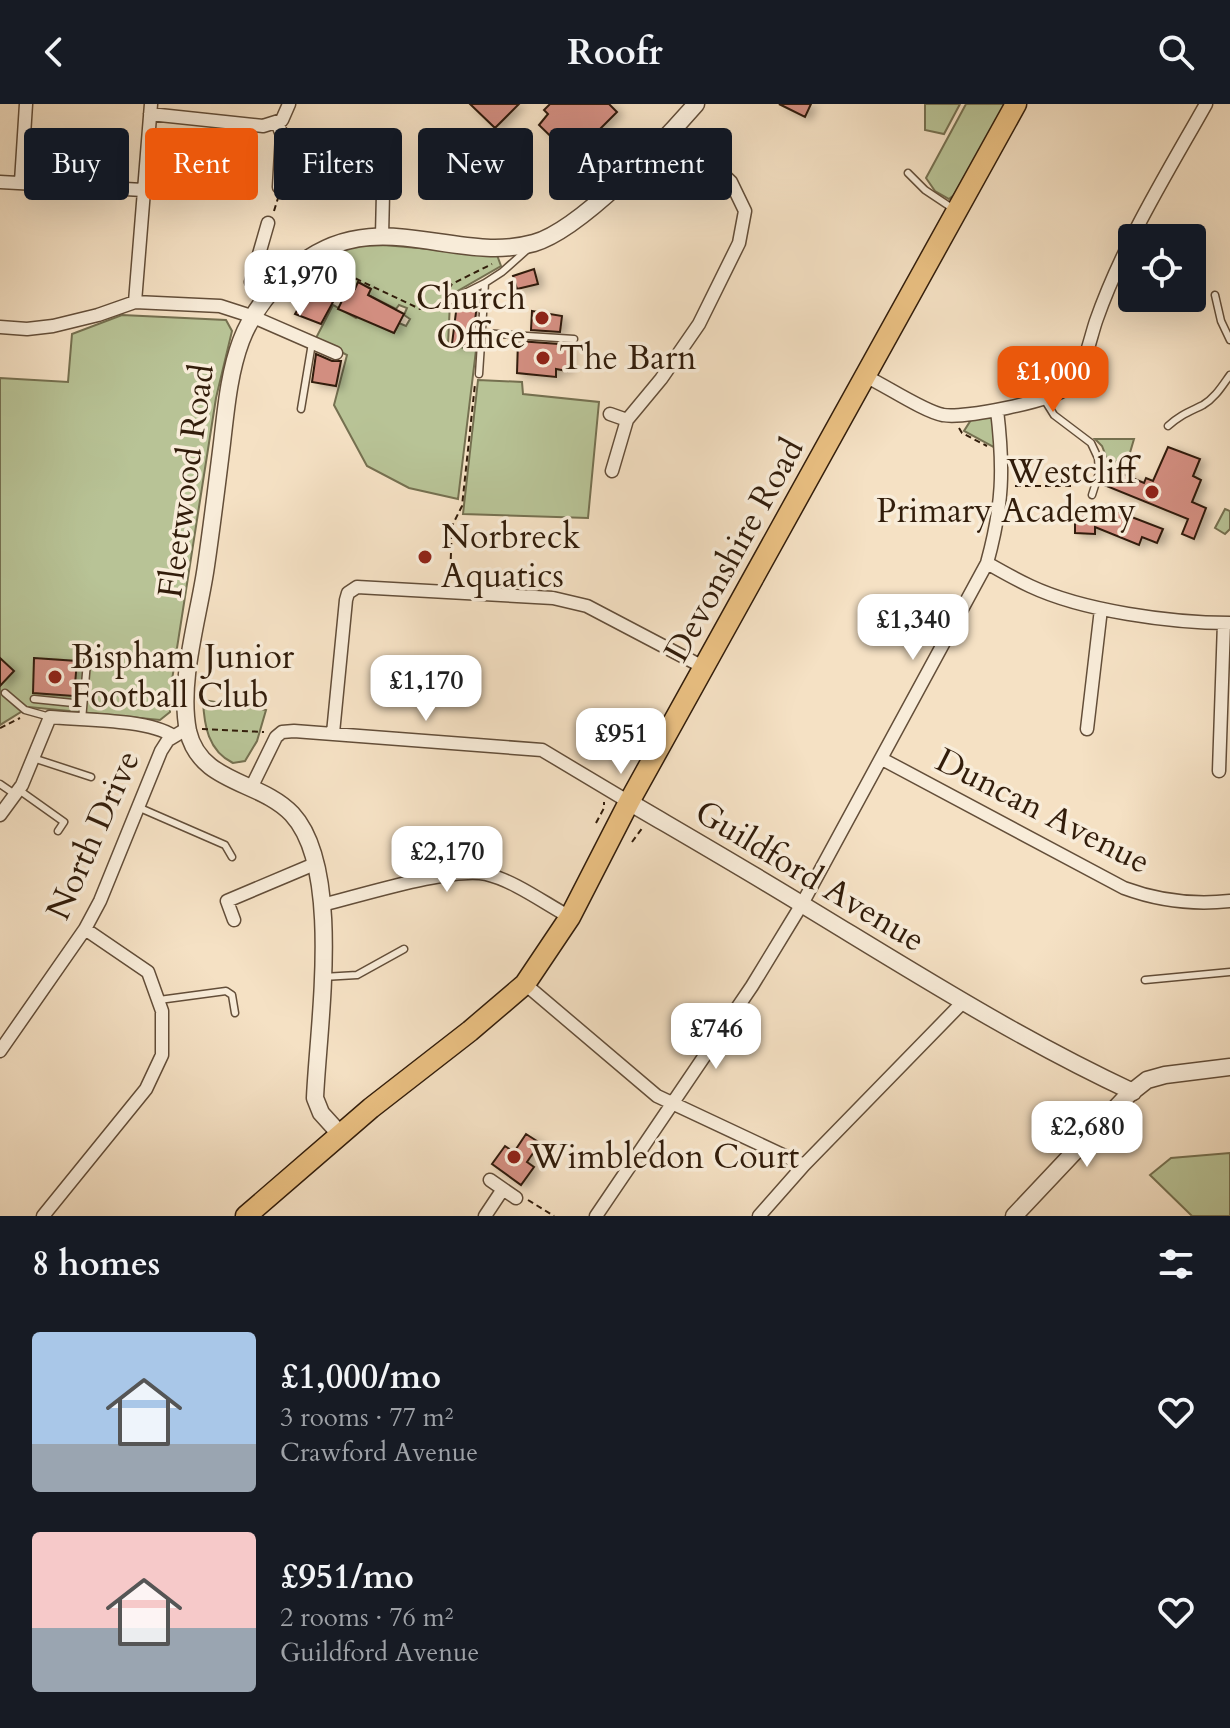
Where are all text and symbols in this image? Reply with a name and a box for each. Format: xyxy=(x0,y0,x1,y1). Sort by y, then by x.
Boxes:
text: Roofr xyxy=(567,28,663,77)
icon: back xyxy=(32,30,76,74)
icon: search xyxy=(1154,30,1198,74)
chip: Buy xyxy=(24,128,129,200)
chip: Rent xyxy=(145,128,258,200)
chip: Filters xyxy=(274,128,402,200)
chip: New xyxy=(418,128,533,200)
chip: Apartment xyxy=(549,128,732,200)
map controls xyxy=(1118,224,1206,312)
button: locate xyxy=(1118,224,1206,312)
pin: £1,970 xyxy=(235,250,365,318)
text: £1,970 xyxy=(263,258,337,293)
place label: Church Office xyxy=(416,275,526,360)
marker: Church Office xyxy=(533,309,551,327)
place label: The Barn xyxy=(559,335,697,381)
pin: £1,000 xyxy=(988,346,1118,414)
marker: The Barn xyxy=(534,349,552,367)
text: £1,000 xyxy=(1016,354,1090,389)
street label: Fleetwood Road xyxy=(147,361,225,601)
street label: Devonshire Road xyxy=(653,430,815,670)
place label: Westcliff Primary Academy xyxy=(876,449,1142,534)
marker: Westcliff Primary Academy xyxy=(1143,483,1161,501)
place label: Norbreck Aquatics xyxy=(441,514,581,599)
marker: Norbreck Aquatics xyxy=(416,548,434,566)
pin: £1,340 xyxy=(848,594,978,662)
text: £1,340 xyxy=(876,602,950,637)
place label: Bispham Junior Football Club xyxy=(71,634,295,719)
pin: £1,170 xyxy=(361,655,491,723)
text: £1,170 xyxy=(389,663,463,698)
marker: Bispham Junior Football Club xyxy=(46,668,64,686)
pin: £951 xyxy=(574,708,668,776)
text: £951 xyxy=(594,716,648,751)
street label: Duncan Avenue xyxy=(928,737,1158,885)
street label: North Drive xyxy=(35,743,151,927)
street label: Guildford Avenue xyxy=(687,789,933,963)
pin: £2,170 xyxy=(382,826,512,894)
text: £2,170 xyxy=(410,834,484,869)
pin: £746 xyxy=(669,1003,763,1071)
text: £746 xyxy=(689,1011,743,1046)
pin: £2,680 xyxy=(1022,1101,1152,1169)
text: £2,680 xyxy=(1050,1109,1124,1144)
place label: Wimbledon Court xyxy=(529,1134,800,1180)
marker: Wimbledon Court xyxy=(505,1148,523,1166)
text: 8 homes xyxy=(32,1241,160,1287)
icon: filters xyxy=(1154,1242,1198,1286)
text: £1,000/mo xyxy=(280,1354,441,1400)
icon: home xyxy=(96,1364,192,1460)
icon: heart xyxy=(1154,1390,1198,1434)
text: 3 rooms · 77 m² xyxy=(280,1400,453,1435)
text: Crawford Avenue xyxy=(280,1435,478,1470)
text: £951/mo xyxy=(280,1554,414,1600)
icon: home xyxy=(96,1564,192,1660)
icon: heart xyxy=(1154,1590,1198,1634)
text: 2 rooms · 76 m² xyxy=(280,1600,453,1635)
text: Guildford Avenue xyxy=(280,1635,479,1670)

